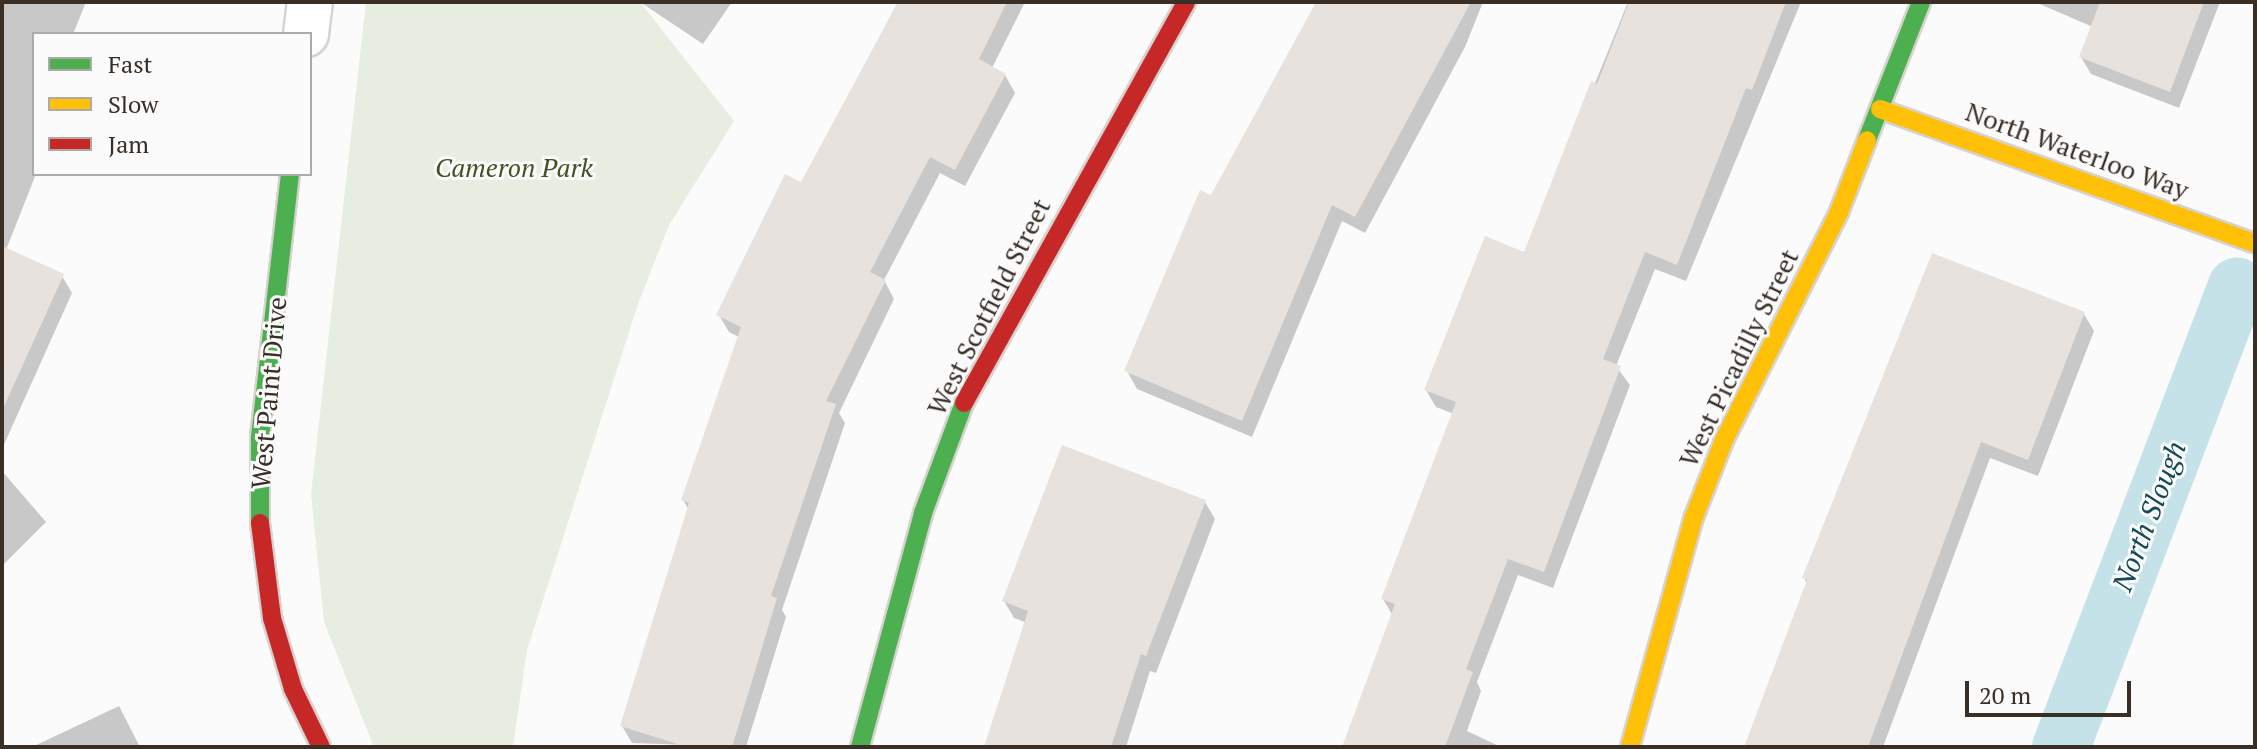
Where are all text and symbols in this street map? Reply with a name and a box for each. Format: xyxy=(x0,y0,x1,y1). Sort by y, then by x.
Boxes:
legend xyxy=(32,32,312,176)
text: Fast xyxy=(108,48,152,80)
text: Slow xyxy=(108,88,159,120)
street label: North Waterloo Way xyxy=(1961,96,2193,206)
text: Jam xyxy=(108,128,149,160)
park label: Cameron Park xyxy=(435,152,593,184)
street label: West Scotfield Street xyxy=(921,194,1057,420)
street label: West Picadilly Street xyxy=(1673,244,1805,472)
street label: West Paint Drive xyxy=(245,296,293,490)
water label: North Slough xyxy=(2105,436,2193,596)
scale bar xyxy=(1969,665,2135,715)
text: 20 m xyxy=(1979,679,2031,711)

